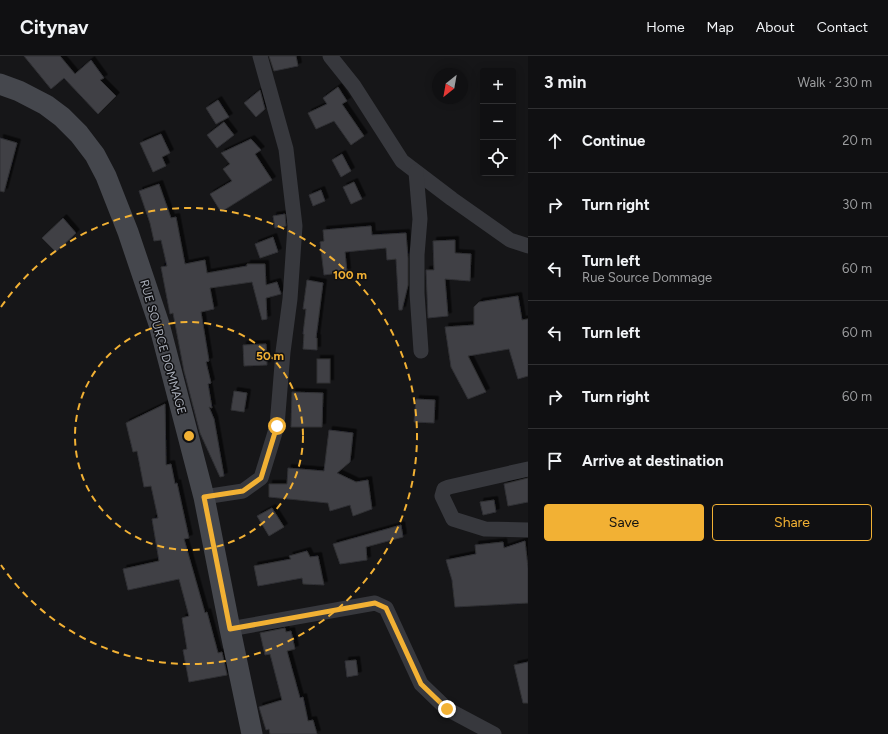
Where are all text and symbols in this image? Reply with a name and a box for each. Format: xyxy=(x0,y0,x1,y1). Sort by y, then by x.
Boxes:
text: Citynav xyxy=(20,16,89,39)
text: Home xyxy=(646,19,685,36)
text: Map xyxy=(707,19,734,36)
text: About xyxy=(756,19,795,36)
text: Contact xyxy=(817,19,868,36)
north arrow xyxy=(432,68,468,104)
map controls xyxy=(480,68,516,176)
button: + xyxy=(480,68,516,104)
text: 3 min xyxy=(544,72,586,92)
text: Walk · 230 m xyxy=(798,75,872,90)
button: − xyxy=(480,104,516,140)
icon: ahead xyxy=(544,130,566,152)
text: Continue xyxy=(582,132,645,150)
text: 20 m xyxy=(842,133,872,148)
button: locate xyxy=(480,140,516,176)
icon: right xyxy=(544,194,566,216)
text: Turn right xyxy=(582,196,650,214)
text: 30 m xyxy=(842,197,872,212)
text: Turn left xyxy=(582,252,640,270)
icon: left xyxy=(544,258,566,280)
text: 60 m xyxy=(842,261,872,276)
text: 100 m xyxy=(333,268,367,282)
text: Rue Source Dommage xyxy=(582,270,712,285)
street label: RUE SOURCE DOMMAGE xyxy=(137,278,189,416)
icon: left xyxy=(544,322,566,344)
text: Turn left xyxy=(582,324,640,342)
text: 60 m xyxy=(842,325,872,340)
text: 50 m xyxy=(256,349,284,363)
icon: right xyxy=(544,386,566,408)
text: Turn right xyxy=(582,388,650,406)
text: 60 m xyxy=(842,389,872,404)
route start xyxy=(268,417,286,435)
centre of rings xyxy=(182,429,196,443)
icon: arrive xyxy=(544,450,566,472)
text: Arrive at destination xyxy=(582,452,723,470)
button: Save xyxy=(544,504,704,541)
button: Share xyxy=(712,504,872,541)
route end xyxy=(438,700,456,718)

